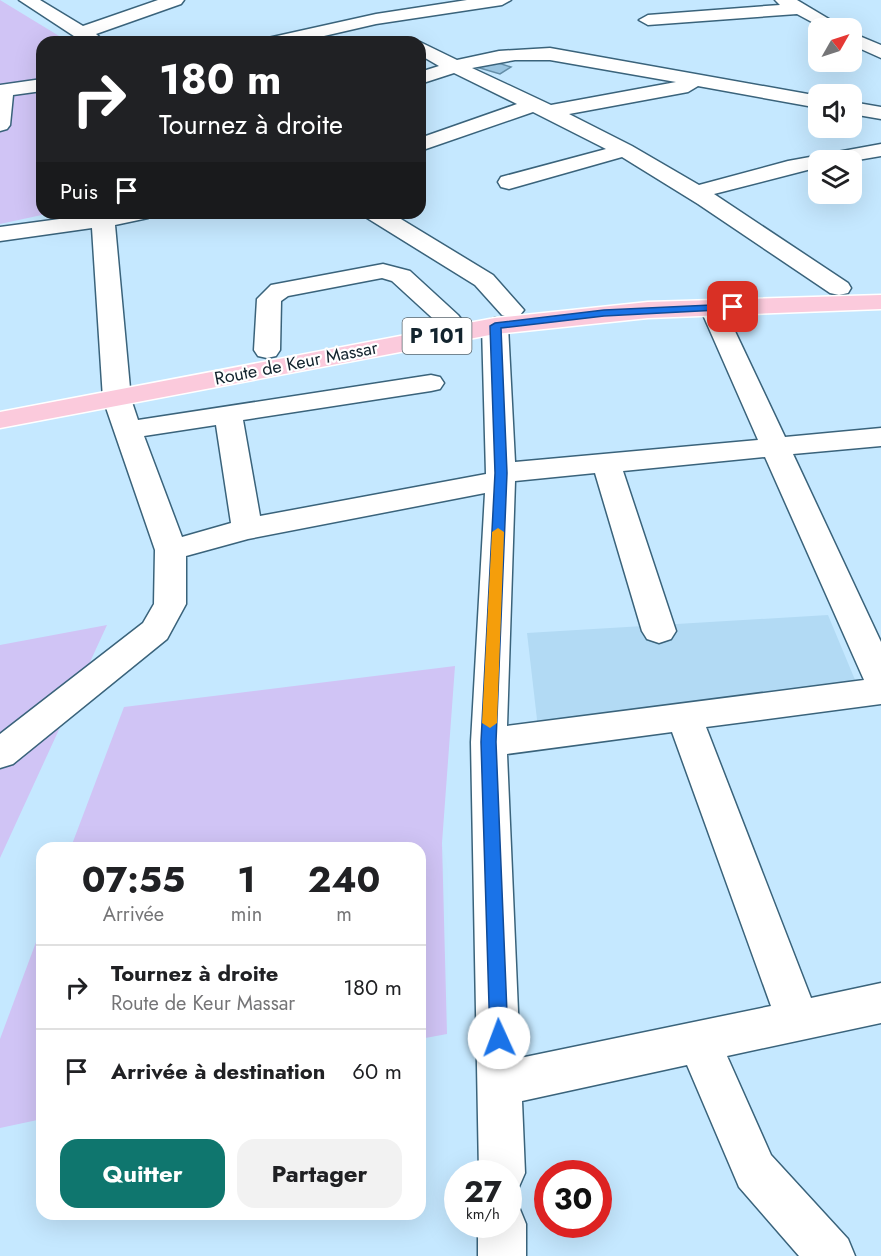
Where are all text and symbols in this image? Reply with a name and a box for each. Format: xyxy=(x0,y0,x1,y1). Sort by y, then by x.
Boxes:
north arrow xyxy=(808,18,862,72)
map controls xyxy=(808,18,862,204)
text: 180 m xyxy=(159,49,282,110)
icon: right xyxy=(60,60,138,138)
button: sound xyxy=(808,84,862,138)
text: Tournez à droite xyxy=(159,105,343,144)
button: layers xyxy=(808,150,862,204)
icon: arrive xyxy=(110,174,143,207)
text: Puis xyxy=(60,175,98,207)
pin xyxy=(707,281,758,332)
icon: arrive xyxy=(716,290,749,323)
road number: P 101 xyxy=(402,318,472,354)
street label: Route de Keur Massar xyxy=(212,334,381,392)
text: 07:55 xyxy=(82,853,185,905)
text: 1 xyxy=(237,853,256,905)
text: 240 xyxy=(308,853,380,905)
text: Arrivée xyxy=(103,900,164,929)
text: min xyxy=(231,900,262,929)
text: m xyxy=(336,900,352,929)
text: Tournez à droite xyxy=(111,957,278,989)
icon: right xyxy=(60,971,93,1004)
text: 180 m xyxy=(343,971,402,1003)
text: Route de Keur Massar xyxy=(111,989,295,1018)
position arrow xyxy=(467,1006,531,1070)
icon: arrive xyxy=(60,1055,93,1088)
text: Arrivée à destination xyxy=(111,1055,325,1087)
text: 60 m xyxy=(352,1055,402,1087)
button: Quitter xyxy=(60,1139,225,1208)
button: Partager xyxy=(237,1139,402,1208)
speed limit sign: 30 xyxy=(534,1160,612,1238)
text: 27 xyxy=(464,1170,502,1213)
text: km/h xyxy=(466,1203,500,1225)

